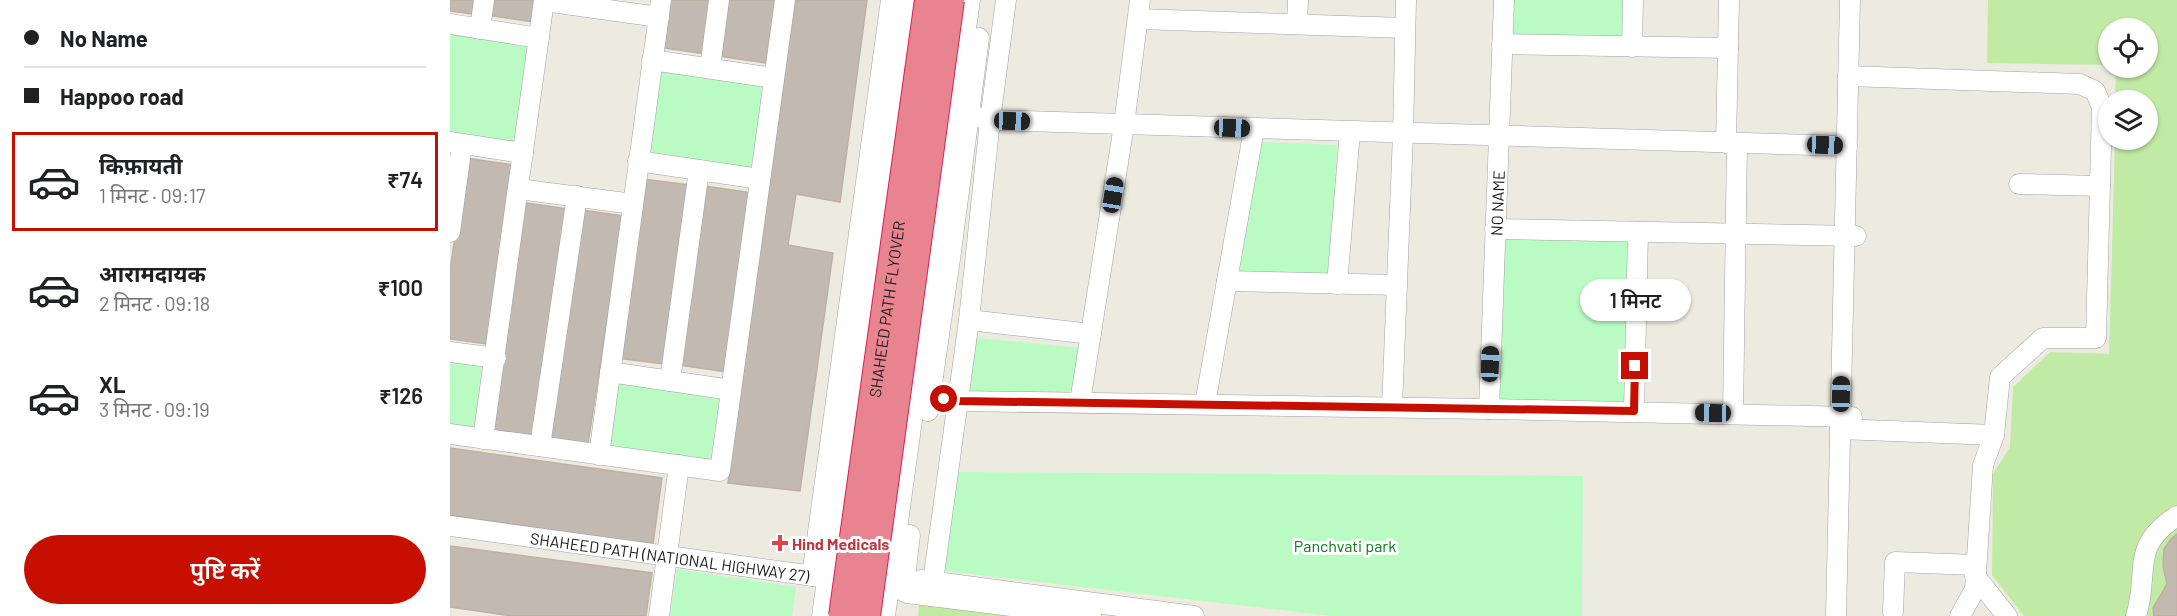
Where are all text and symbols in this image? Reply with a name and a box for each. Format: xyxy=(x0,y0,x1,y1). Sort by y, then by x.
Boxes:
map controls xyxy=(2098,18,2158,150)
button: locate xyxy=(2098,18,2158,78)
text: No Name xyxy=(60,25,148,51)
text: Happoo road xyxy=(60,83,184,109)
button: layers xyxy=(2098,90,2158,150)
car xyxy=(994,111,1030,131)
car xyxy=(1214,118,1250,138)
car xyxy=(1807,135,1843,155)
text: किफ़ायती xyxy=(99,152,183,178)
icon: car xyxy=(27,155,81,209)
text: ₹74 xyxy=(387,166,423,192)
street label: NO NAME xyxy=(1486,170,1507,236)
car xyxy=(1101,176,1125,214)
text: 1 मिनट · 09:17 xyxy=(99,183,205,207)
street label: SHAHEED PATH FLYOVER xyxy=(864,219,908,399)
text: आरामदायक xyxy=(99,260,206,286)
icon: car xyxy=(27,263,81,317)
text: ₹100 xyxy=(378,274,423,300)
callout: 1 मिनट xyxy=(1580,279,1690,321)
text: 1 मिनट xyxy=(1610,288,1661,312)
text: 2 मिनट · 09:18 xyxy=(99,291,210,315)
car xyxy=(1480,346,1500,382)
route end xyxy=(1621,352,1648,379)
icon: car xyxy=(27,371,81,425)
text: XL xyxy=(99,371,125,397)
car xyxy=(1832,376,1850,412)
text: ₹126 xyxy=(379,382,423,408)
route start xyxy=(930,385,957,412)
text: 3 मिनट · 09:19 xyxy=(99,397,210,421)
car xyxy=(1695,404,1731,422)
street label: SHAHEED PATH (NATIONAL HIGHWAY 27) xyxy=(529,528,812,585)
place label: Hind Medicals xyxy=(792,534,889,553)
button: पुष्टि करें xyxy=(24,535,426,604)
marker: Hind Medicals xyxy=(773,536,787,550)
park label: Panchvati park xyxy=(1294,536,1396,555)

